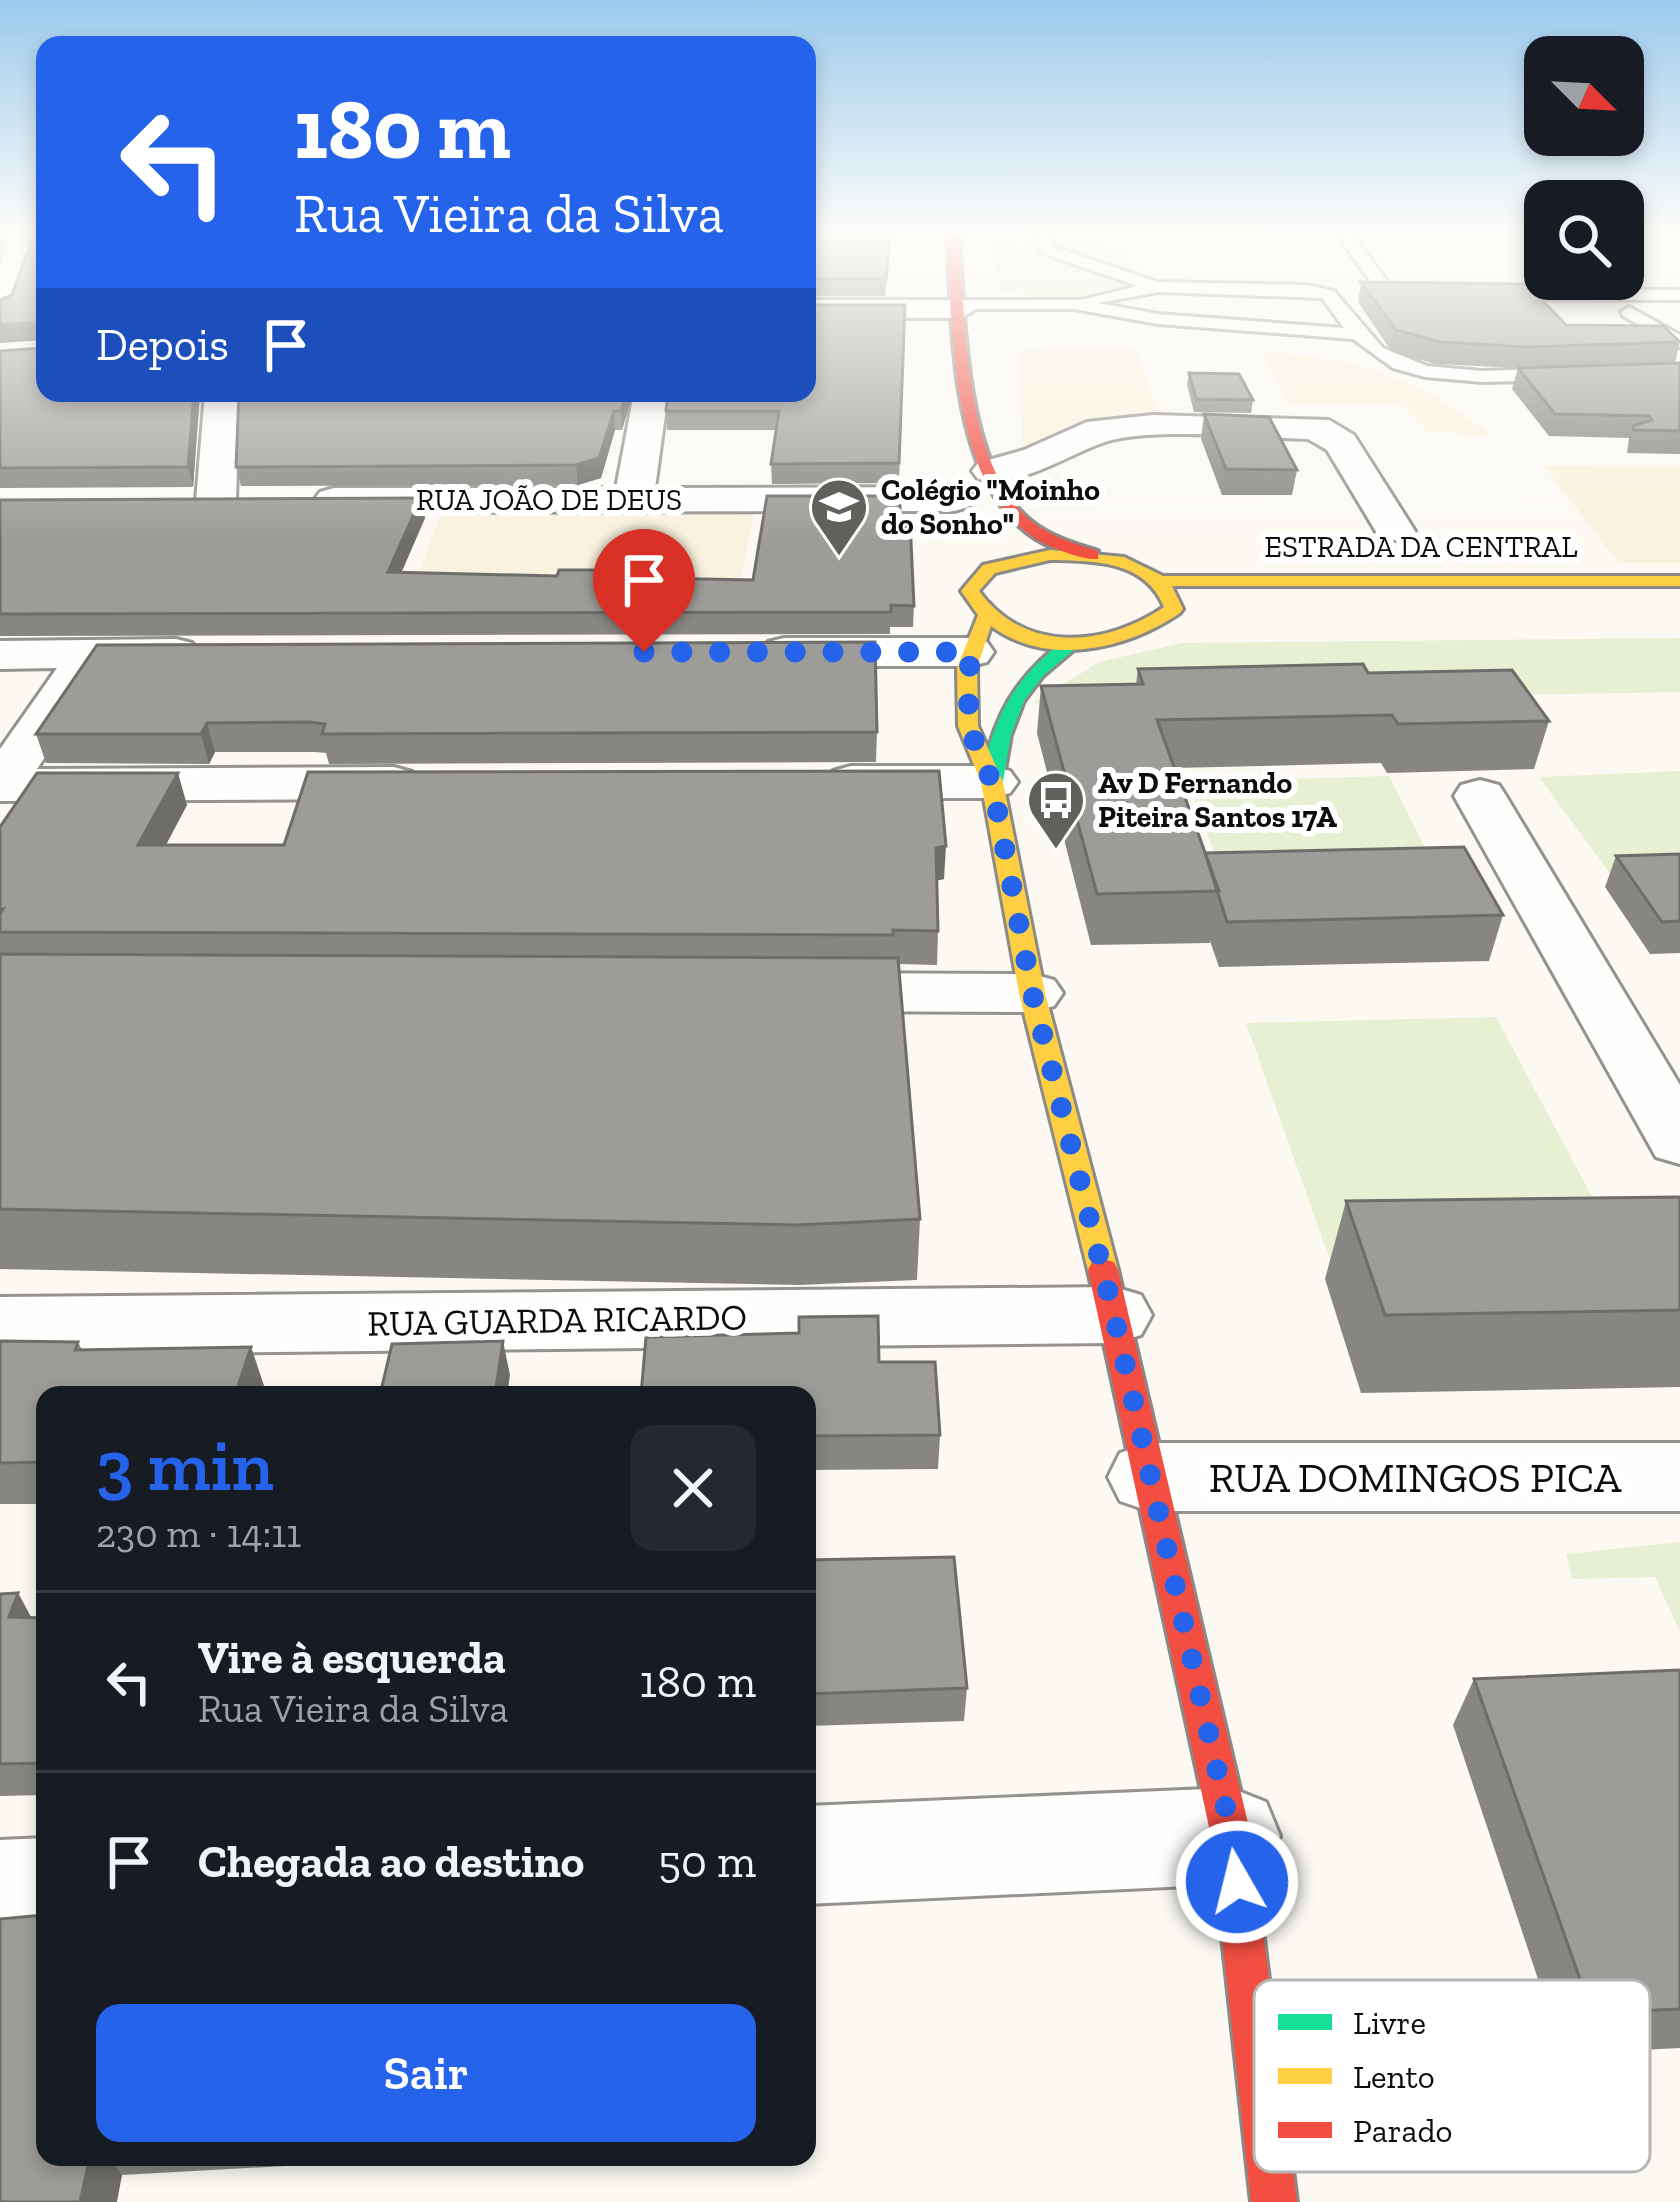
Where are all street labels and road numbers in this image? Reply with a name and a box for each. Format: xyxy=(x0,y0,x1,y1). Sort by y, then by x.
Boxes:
street label: RUA JOÃO DE DEUS xyxy=(416,482,682,518)
street label: ESTRADA DA CENTRAL xyxy=(1264,529,1578,565)
street label: RUA GUARDA RICARDO xyxy=(367,1295,747,1345)
street label: RUA DOMINGOS PICA xyxy=(1209,1452,1622,1503)

